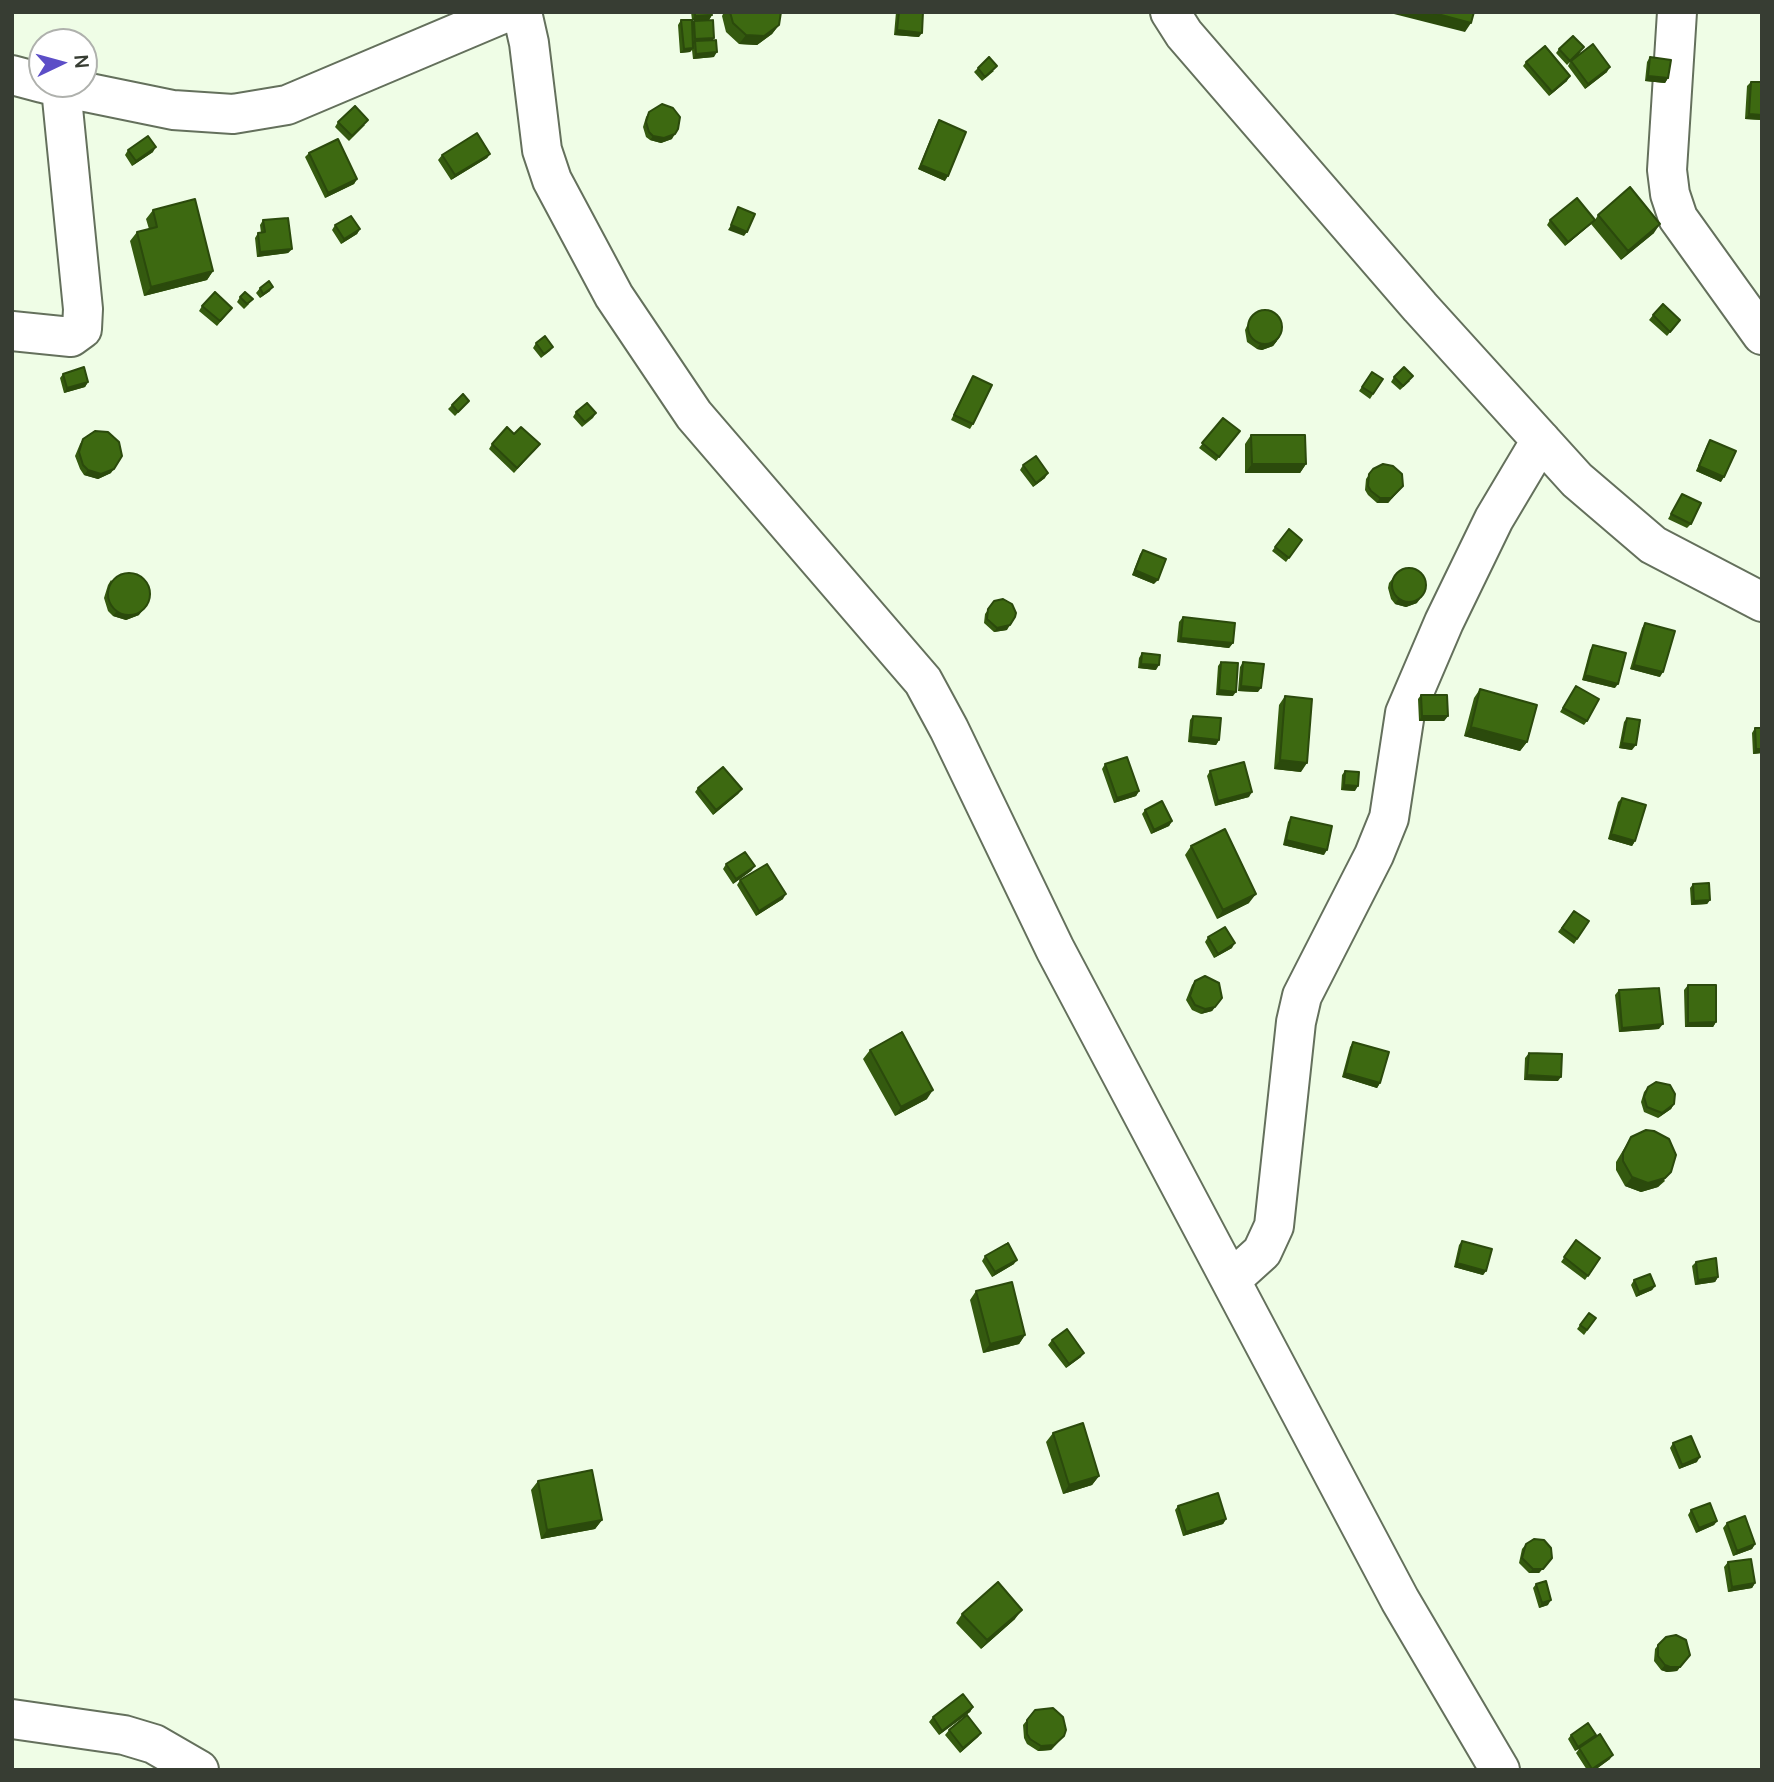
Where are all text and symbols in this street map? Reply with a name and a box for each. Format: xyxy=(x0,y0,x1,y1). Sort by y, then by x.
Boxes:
north arrow xyxy=(28,28,98,98)
text: N xyxy=(68,53,95,69)

